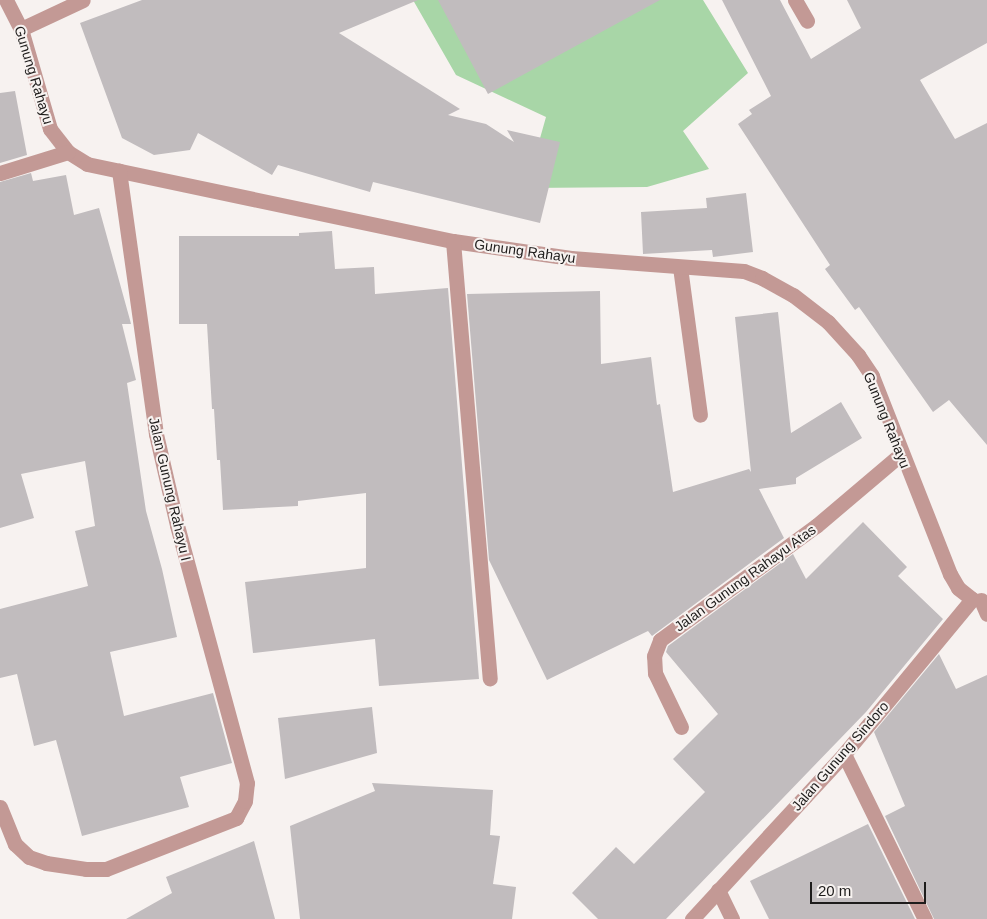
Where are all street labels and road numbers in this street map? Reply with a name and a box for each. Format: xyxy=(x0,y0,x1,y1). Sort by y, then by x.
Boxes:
street label: Gunung Rahayu xyxy=(11,24,57,126)
street label: Gunung Rahayu xyxy=(473,236,577,266)
street label: Gunung Rahayu xyxy=(860,370,914,470)
street label: Jalan Gunung Rahayu I xyxy=(145,415,195,563)
street label: Jalan Gunung Rahayu Atas xyxy=(671,521,819,635)
street label: Jalan Gunung Sindoro xyxy=(788,698,892,814)

